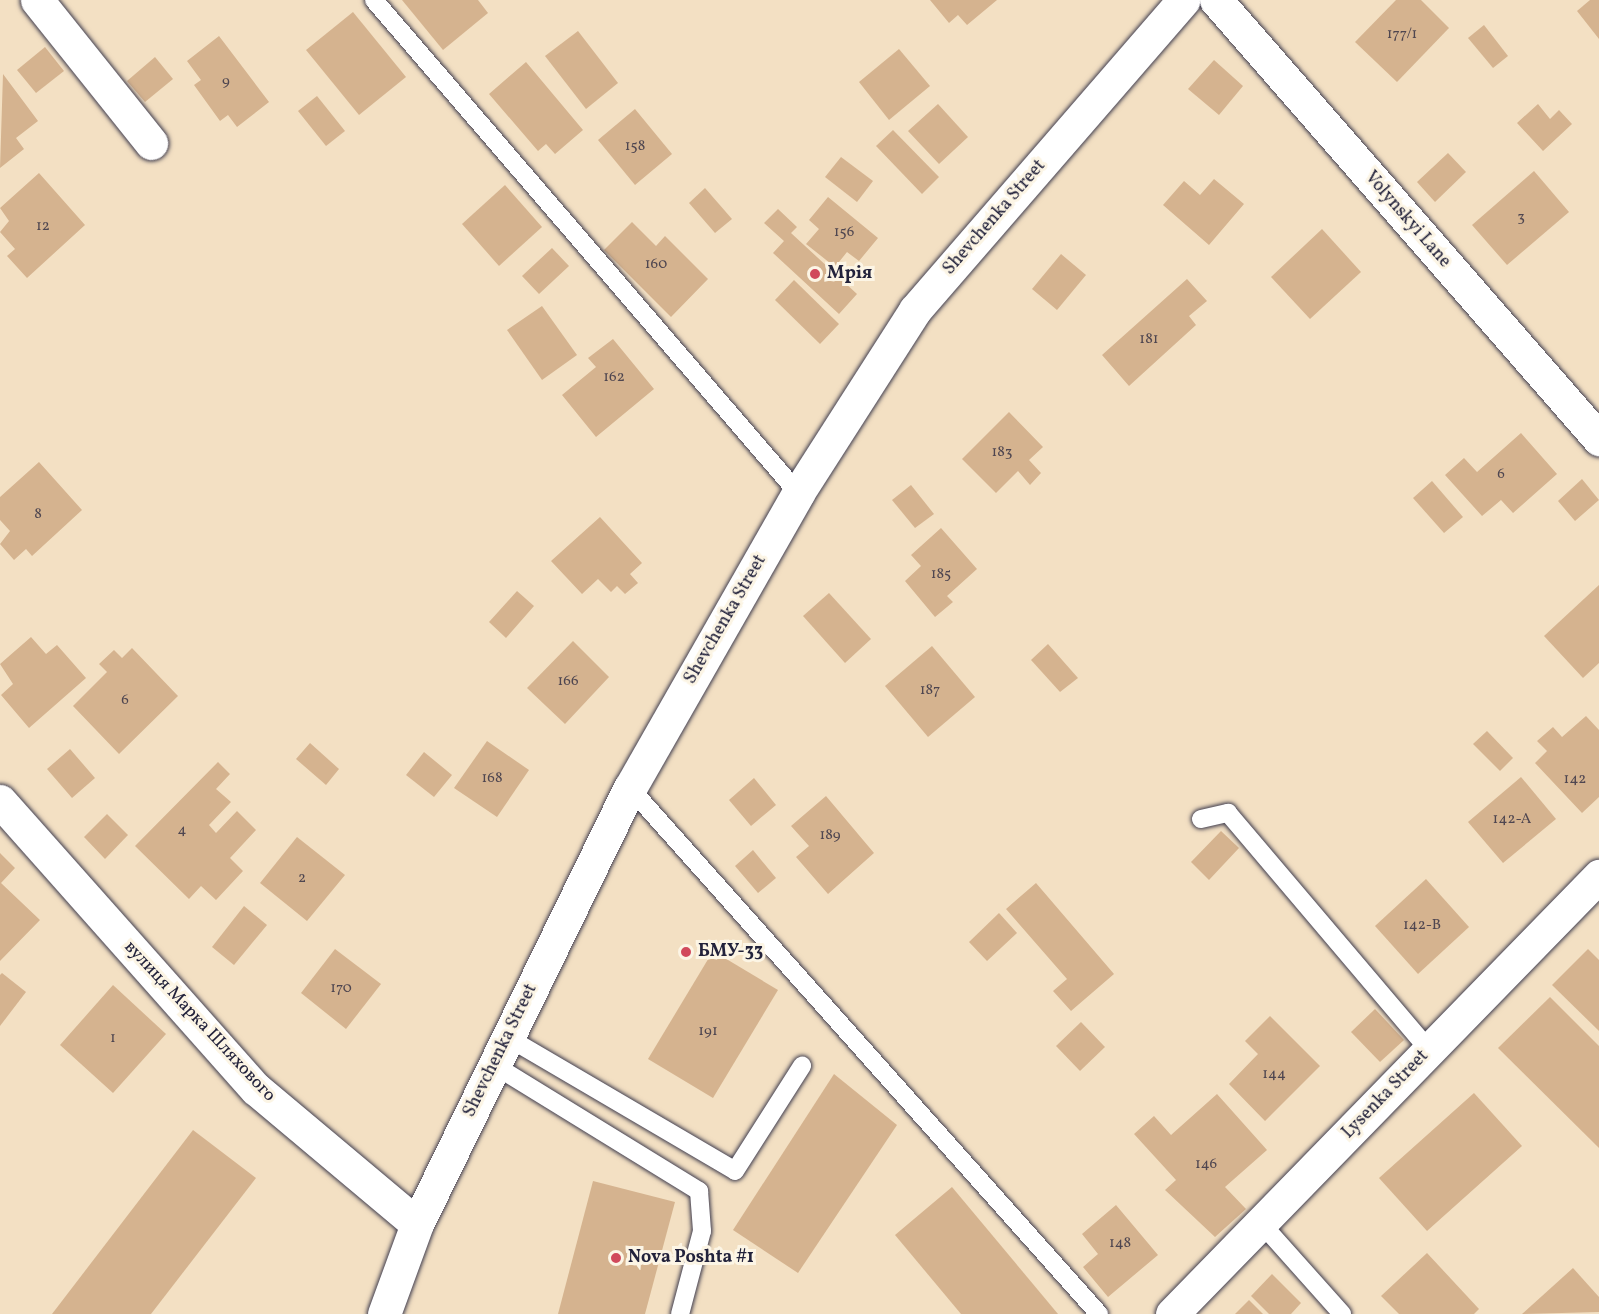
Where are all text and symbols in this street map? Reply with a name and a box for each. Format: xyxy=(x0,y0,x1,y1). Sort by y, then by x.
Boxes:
house number: 177/1 xyxy=(1387,26,1417,44)
house number: 9 xyxy=(222,73,230,91)
house number: 158 xyxy=(625,138,645,156)
street label: Shevchenka Street xyxy=(939,156,1051,280)
street label: Volynskyi Lane xyxy=(1359,167,1455,273)
house number: 3 xyxy=(1517,209,1525,227)
house number: 12 xyxy=(36,218,50,236)
house number: 156 xyxy=(834,224,854,242)
house number: 160 xyxy=(645,256,667,274)
place label: Мрія xyxy=(827,263,872,285)
marker: Мрія xyxy=(808,267,822,281)
house number: 181 xyxy=(1139,331,1159,349)
house number: 162 xyxy=(603,369,625,387)
house number: 183 xyxy=(991,444,1013,462)
house number: 6 xyxy=(1497,466,1505,484)
house number: 8 xyxy=(34,506,42,524)
street label: Shevchenka Street xyxy=(680,552,772,688)
house number: 185 xyxy=(931,566,951,584)
house number: 166 xyxy=(558,673,578,691)
house number: 187 xyxy=(920,682,940,700)
house number: 6 xyxy=(121,692,129,710)
house number: 168 xyxy=(481,770,503,788)
house number: 142 xyxy=(1564,771,1586,789)
house number: 142-А xyxy=(1493,811,1531,829)
house number: 4 xyxy=(178,822,186,840)
house number: 189 xyxy=(819,827,841,845)
house number: 2 xyxy=(298,870,306,888)
house number: 142-В xyxy=(1403,917,1441,935)
street label: вулиця Марка Шляхового xyxy=(119,937,279,1107)
place label: БМУ-33 xyxy=(698,941,763,963)
marker: БМУ-33 xyxy=(679,945,693,959)
house number: 170 xyxy=(330,980,352,998)
street label: Shevchenka Street xyxy=(459,981,543,1121)
house number: 191 xyxy=(698,1023,718,1041)
house number: 1 xyxy=(110,1030,116,1048)
street label: Lysenka Street xyxy=(1338,1046,1434,1144)
house number: 144 xyxy=(1262,1066,1286,1084)
house number: 146 xyxy=(1195,1156,1217,1174)
house number: 148 xyxy=(1109,1235,1131,1253)
place label: Nova Poshta #1 xyxy=(628,1247,754,1269)
marker: Nova Poshta #1 xyxy=(609,1251,623,1265)

